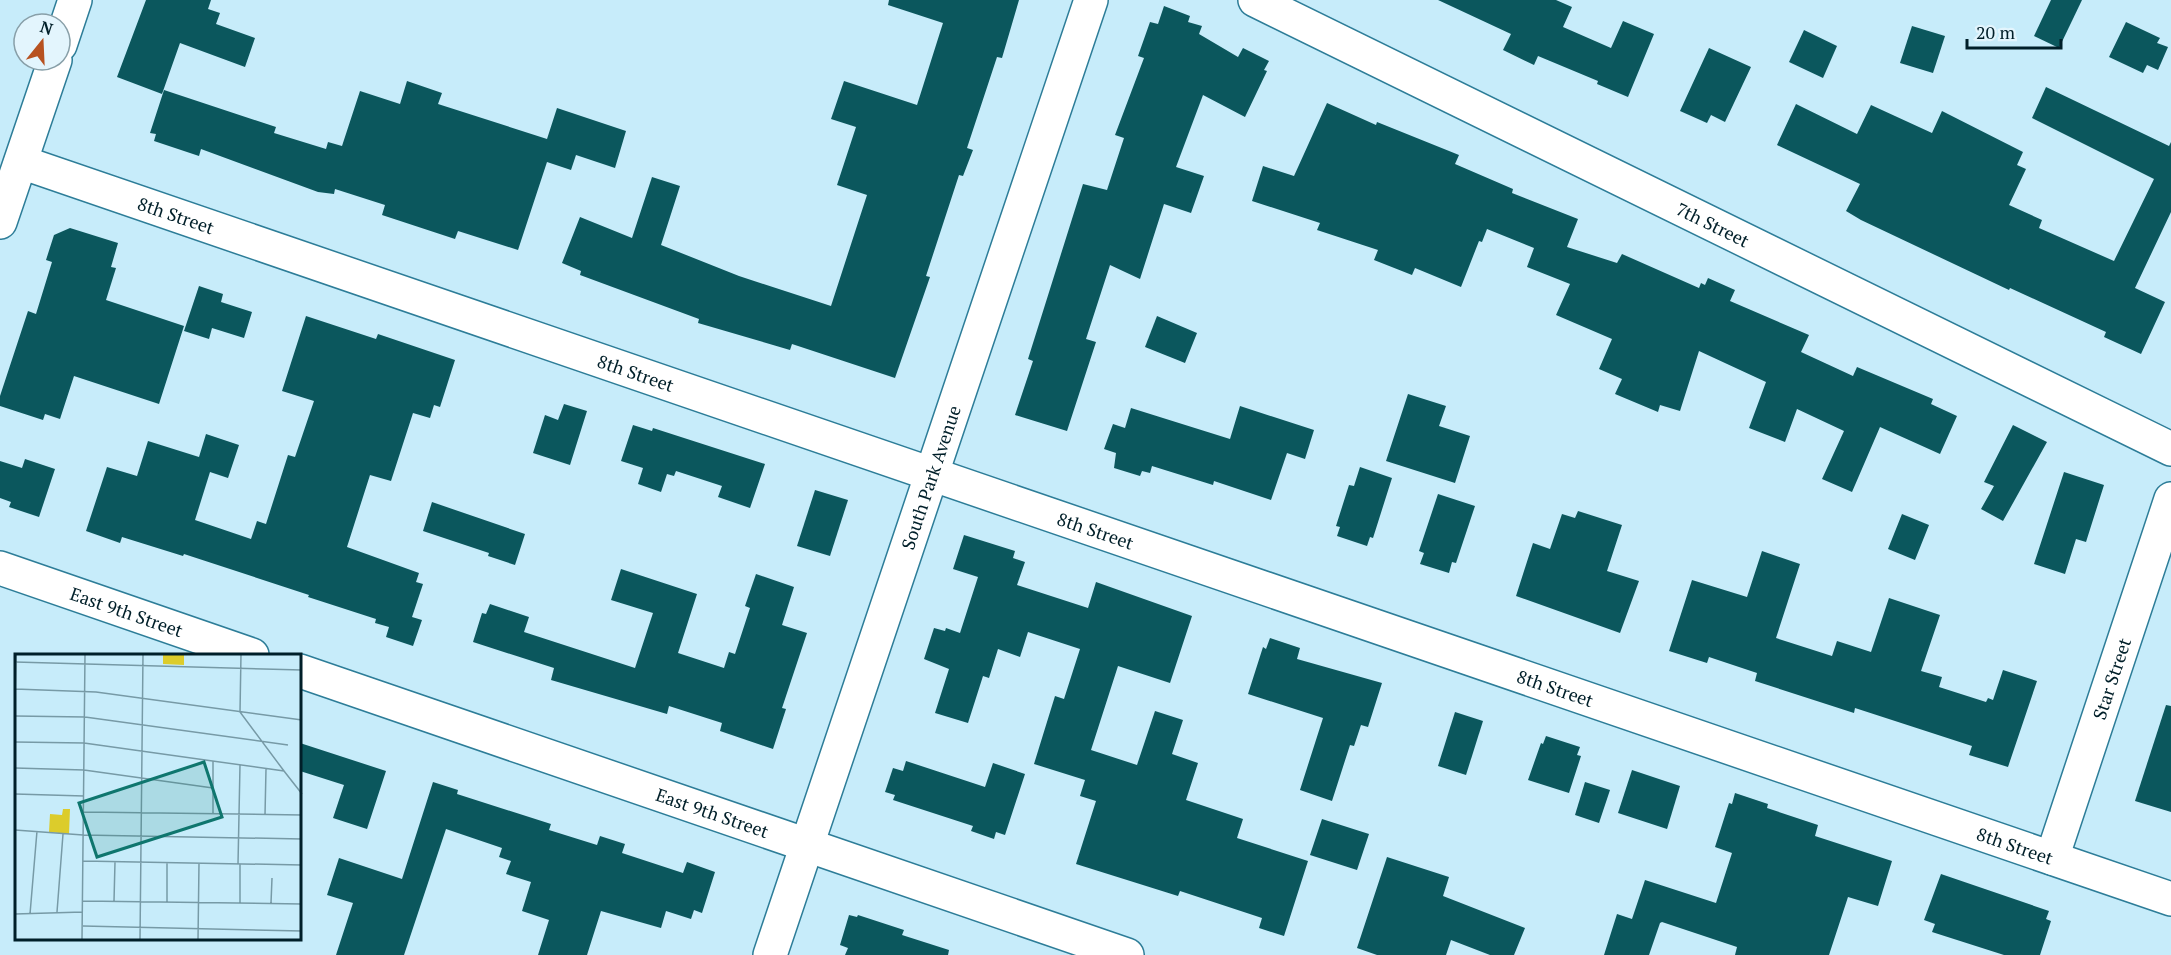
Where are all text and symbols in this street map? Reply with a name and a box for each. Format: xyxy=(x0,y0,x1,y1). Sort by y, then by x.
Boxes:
north arrow xyxy=(12,12,72,72)
scale bar xyxy=(1967,12,2062,50)
text: N xyxy=(37,15,56,40)
text: 20 m xyxy=(1976,20,2016,44)
street label: 8th Street xyxy=(135,191,218,239)
street label: 7th Street xyxy=(1672,196,1754,253)
street label: 8th Street xyxy=(594,349,678,397)
street label: South Park Avenue xyxy=(895,402,966,552)
street label: 8th Street xyxy=(1054,506,1137,555)
street label: East 9th Street xyxy=(67,581,187,642)
street label: Star Street xyxy=(2087,634,2136,723)
inset map xyxy=(15,654,302,940)
street label: 8th Street xyxy=(1514,664,1597,712)
street label: East 9th Street xyxy=(653,782,772,843)
street label: 8th Street xyxy=(1974,821,2057,870)

